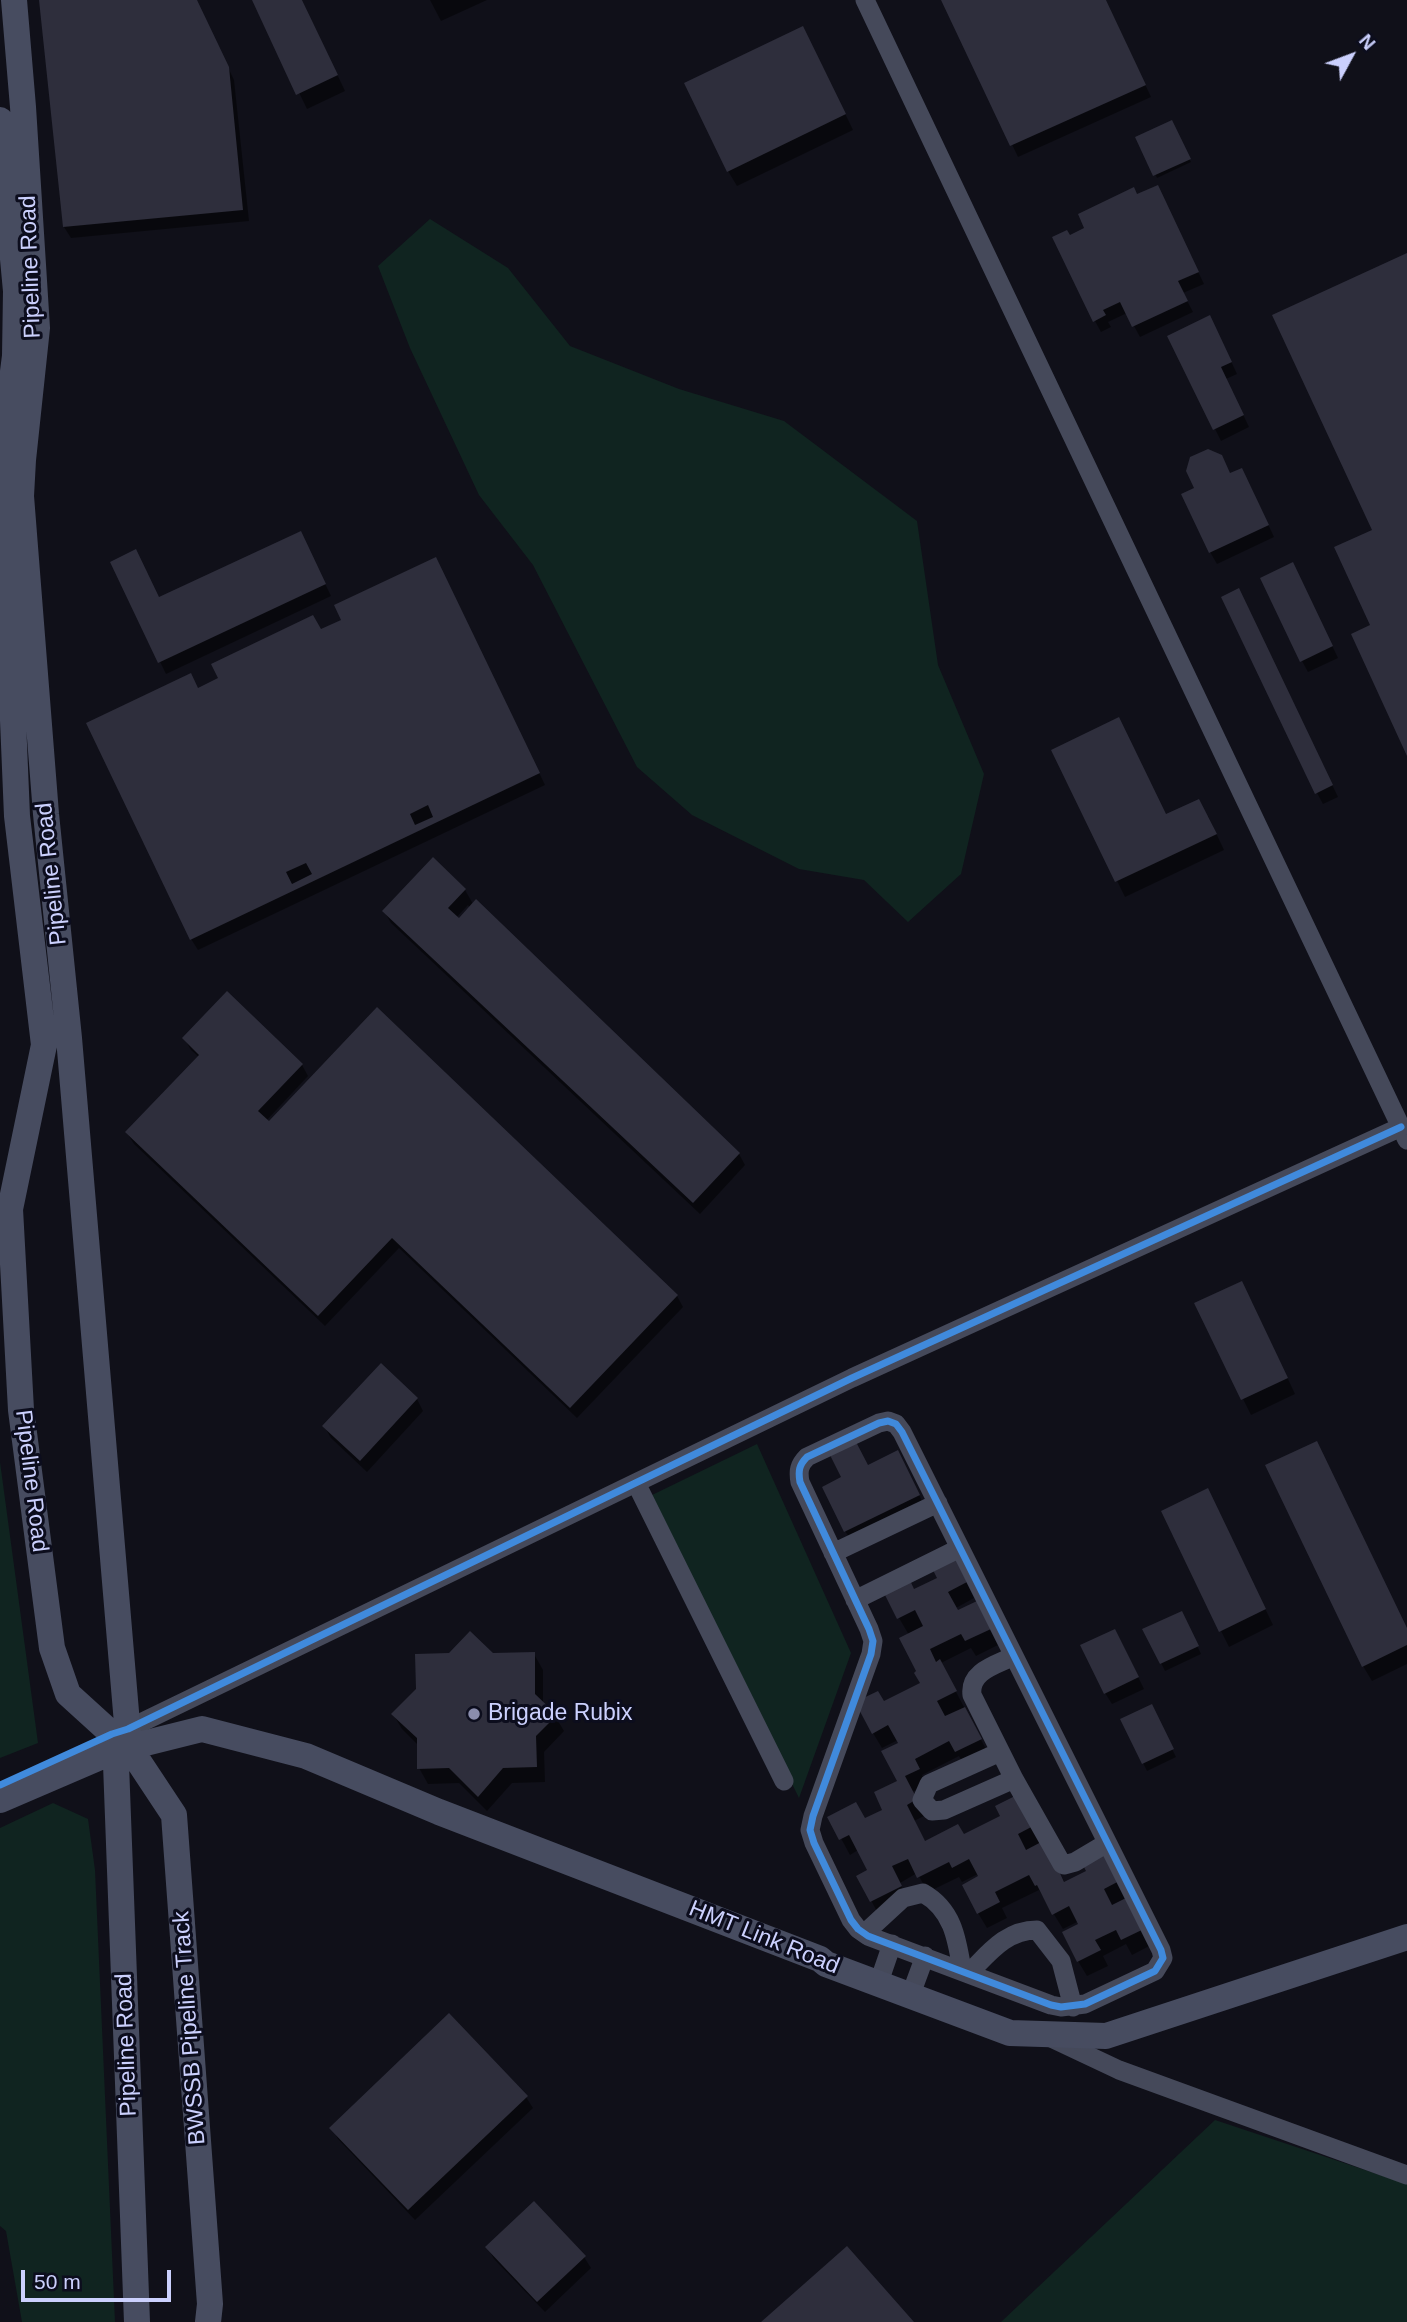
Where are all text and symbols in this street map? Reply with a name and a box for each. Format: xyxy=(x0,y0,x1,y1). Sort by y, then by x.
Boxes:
north arrow xyxy=(1316,21,1386,91)
text: N xyxy=(1355,30,1380,54)
street label: Pipeline Road xyxy=(15,195,47,339)
street label: Pipeline Road xyxy=(31,801,73,947)
street label: Pipeline Road xyxy=(9,1408,53,1554)
place label: Brigade Rubix xyxy=(488,1700,632,1728)
marker: Brigade Rubix xyxy=(466,1706,482,1722)
street label: HMT Link Road xyxy=(685,1895,843,1981)
street label: BWSSB Pipeline Track xyxy=(168,1910,212,2146)
street label: Pipeline Road xyxy=(111,1973,143,2117)
scale bar xyxy=(24,2256,175,2300)
text: 50 m xyxy=(34,2270,81,2293)

